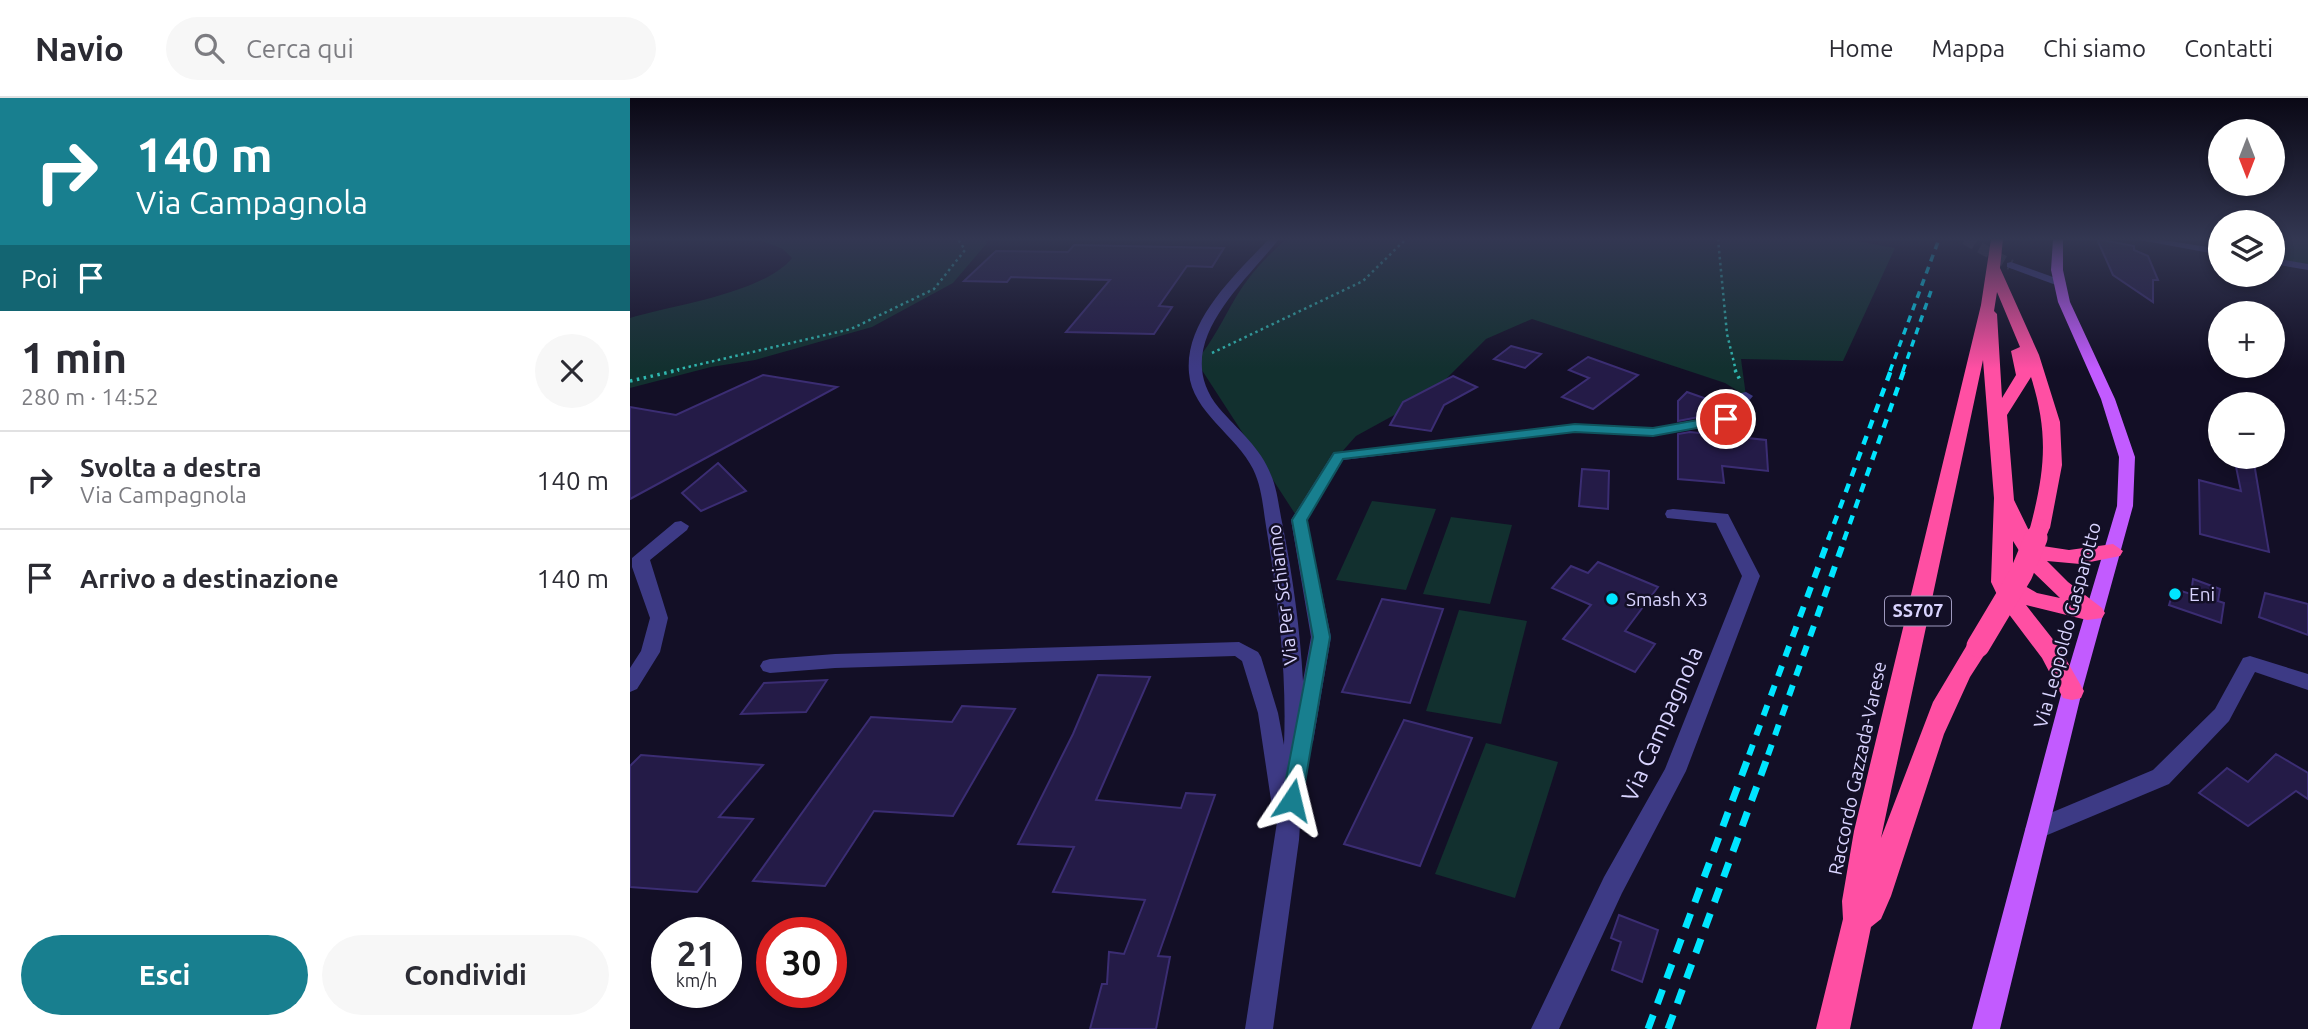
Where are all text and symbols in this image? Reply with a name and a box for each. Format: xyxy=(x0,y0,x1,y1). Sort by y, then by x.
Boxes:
search box xyxy=(166,17,656,80)
icon: search xyxy=(190,29,228,67)
text: Navio xyxy=(35,30,124,67)
text: Cerca qui xyxy=(246,34,354,63)
text: Home xyxy=(1829,35,1893,62)
text: Mappa xyxy=(1931,35,2005,62)
text: Chi siamo xyxy=(2043,35,2146,62)
text: Contatti xyxy=(2184,35,2273,62)
north arrow xyxy=(2208,119,2286,196)
map controls xyxy=(2208,119,2285,469)
icon: right xyxy=(21,126,112,217)
text: 140 m xyxy=(136,126,273,181)
text: Via Campagnola xyxy=(136,184,368,220)
button: layers xyxy=(2208,210,2285,287)
icon: arrive xyxy=(72,259,110,297)
text: Poi xyxy=(21,264,58,293)
button: + xyxy=(2208,301,2285,378)
text: 1 min xyxy=(21,334,127,381)
button: close xyxy=(535,334,609,408)
text: 280 m · 14:52 xyxy=(21,384,159,409)
pin xyxy=(1696,389,1756,449)
button: − xyxy=(2208,392,2285,469)
icon: arrive xyxy=(1707,400,1745,438)
text: Svolta a destra xyxy=(80,453,262,482)
icon: right xyxy=(21,461,59,499)
text: 140 m xyxy=(537,466,609,495)
text: Via Campagnola xyxy=(80,482,247,507)
street label: Via Leopoldo Gasparotto xyxy=(2029,520,2105,730)
street label: Via Per Schianno xyxy=(1262,524,1302,666)
icon: arrive xyxy=(21,559,59,597)
text: Arrivo a destinazione xyxy=(80,564,339,593)
text: 140 m xyxy=(537,564,609,593)
place label: Eni xyxy=(2189,583,2215,605)
marker: Eni xyxy=(2167,586,2183,602)
place label: Smash X3 xyxy=(1626,588,1708,610)
marker: Smash X3 xyxy=(1604,591,1620,607)
road number: SS707 xyxy=(1885,597,1951,626)
street label: Via Campagnola xyxy=(1616,643,1707,805)
street label: Raccordo Gazzada-Varese xyxy=(1824,659,1890,877)
position arrow xyxy=(1255,763,1329,837)
speed limit sign: 30 xyxy=(756,917,847,1008)
text: 21 xyxy=(677,933,716,973)
button: Esci xyxy=(21,935,308,1015)
button: Condividi xyxy=(322,935,609,1015)
text: km/h xyxy=(676,970,717,990)

